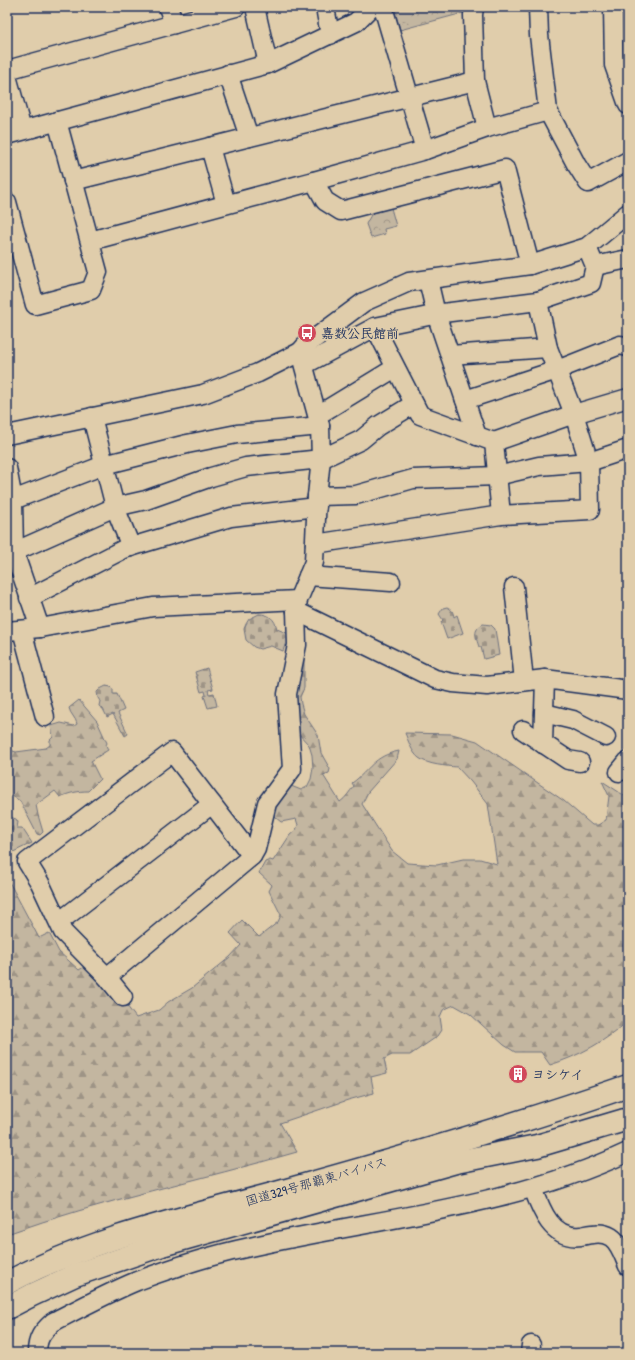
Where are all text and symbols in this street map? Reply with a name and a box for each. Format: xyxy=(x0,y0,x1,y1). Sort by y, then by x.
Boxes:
bus stop icon: 嘉数公民館前 xyxy=(296,322,318,344)
place label: 嘉数公民館前 xyxy=(321,324,399,342)
building icon: ヨシケイ xyxy=(507,1063,529,1085)
place label: ヨシケイ xyxy=(532,1065,583,1083)
street label: 国道329号那覇東バイパス xyxy=(243,1152,389,1210)

